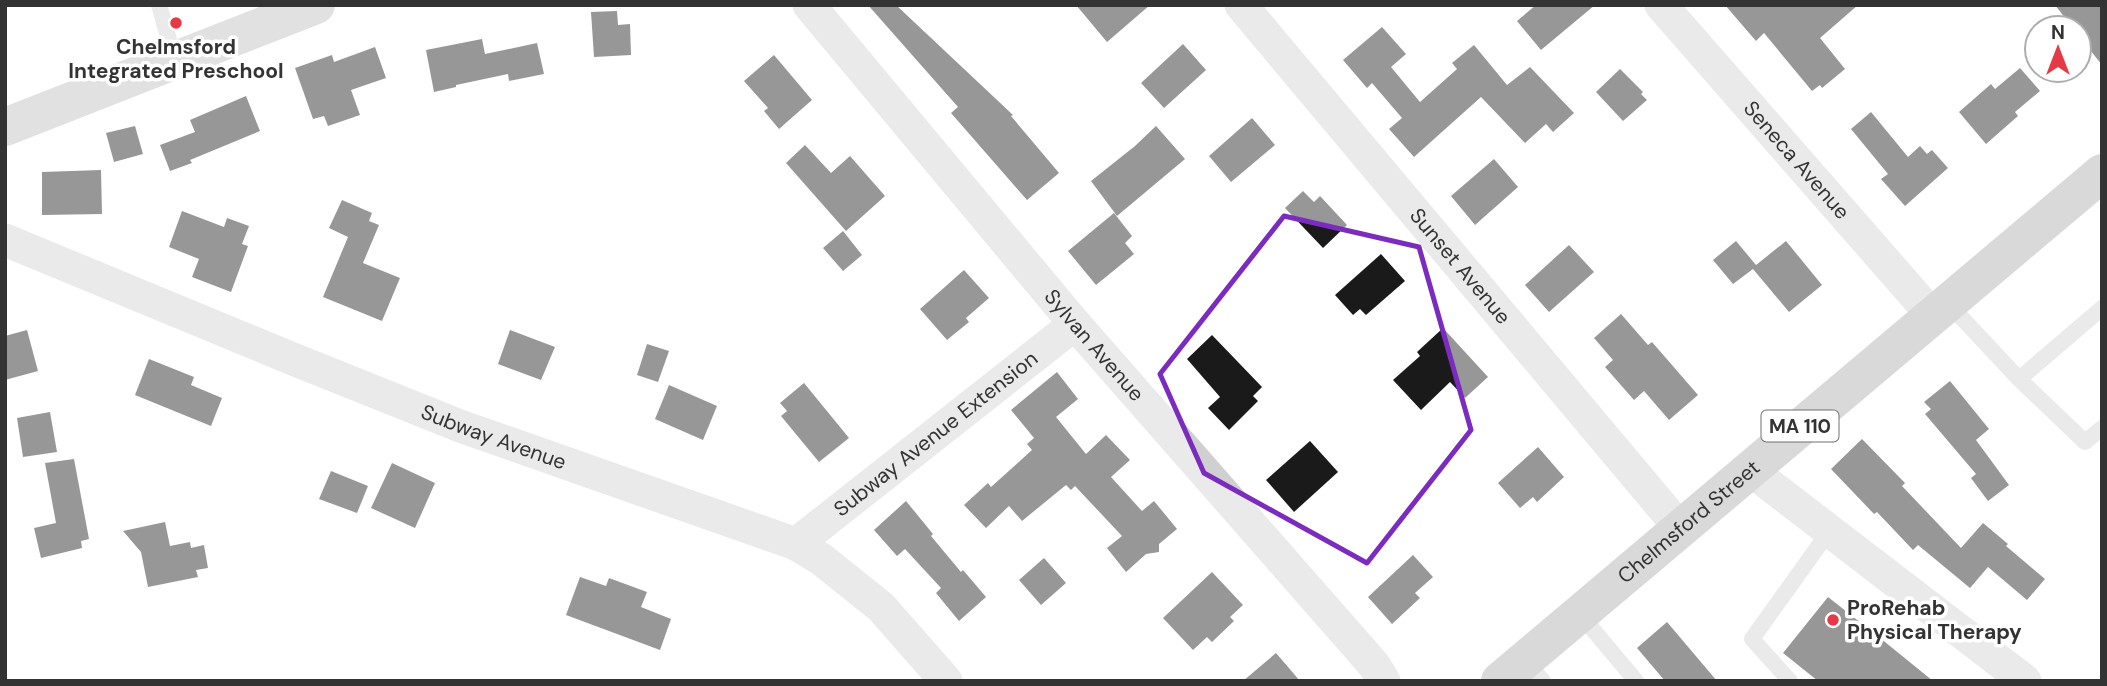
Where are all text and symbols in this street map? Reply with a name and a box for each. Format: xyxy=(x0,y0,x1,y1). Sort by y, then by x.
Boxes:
north arrow xyxy=(2023,14,2093,84)
marker: Chelmsford Integrated Preschool xyxy=(168,15,184,31)
text: N xyxy=(2051,20,2065,45)
place label: Chelmsford Integrated Preschool xyxy=(68,33,284,85)
street label: Seneca Avenue xyxy=(1737,95,1856,225)
street label: Sunset Avenue xyxy=(1403,202,1517,330)
street label: Sylvan Avenue xyxy=(1038,283,1150,407)
street label: Subway Avenue Extension xyxy=(828,345,1044,523)
street label: Subway Avenue xyxy=(417,398,570,476)
road number: MA 110 xyxy=(1762,410,1839,442)
street label: Chelmsford Street xyxy=(1612,454,1766,590)
place label: ProRehab Physical Therapy xyxy=(1847,594,2022,646)
marker: ProRehab Physical Therapy xyxy=(1825,612,1841,628)

